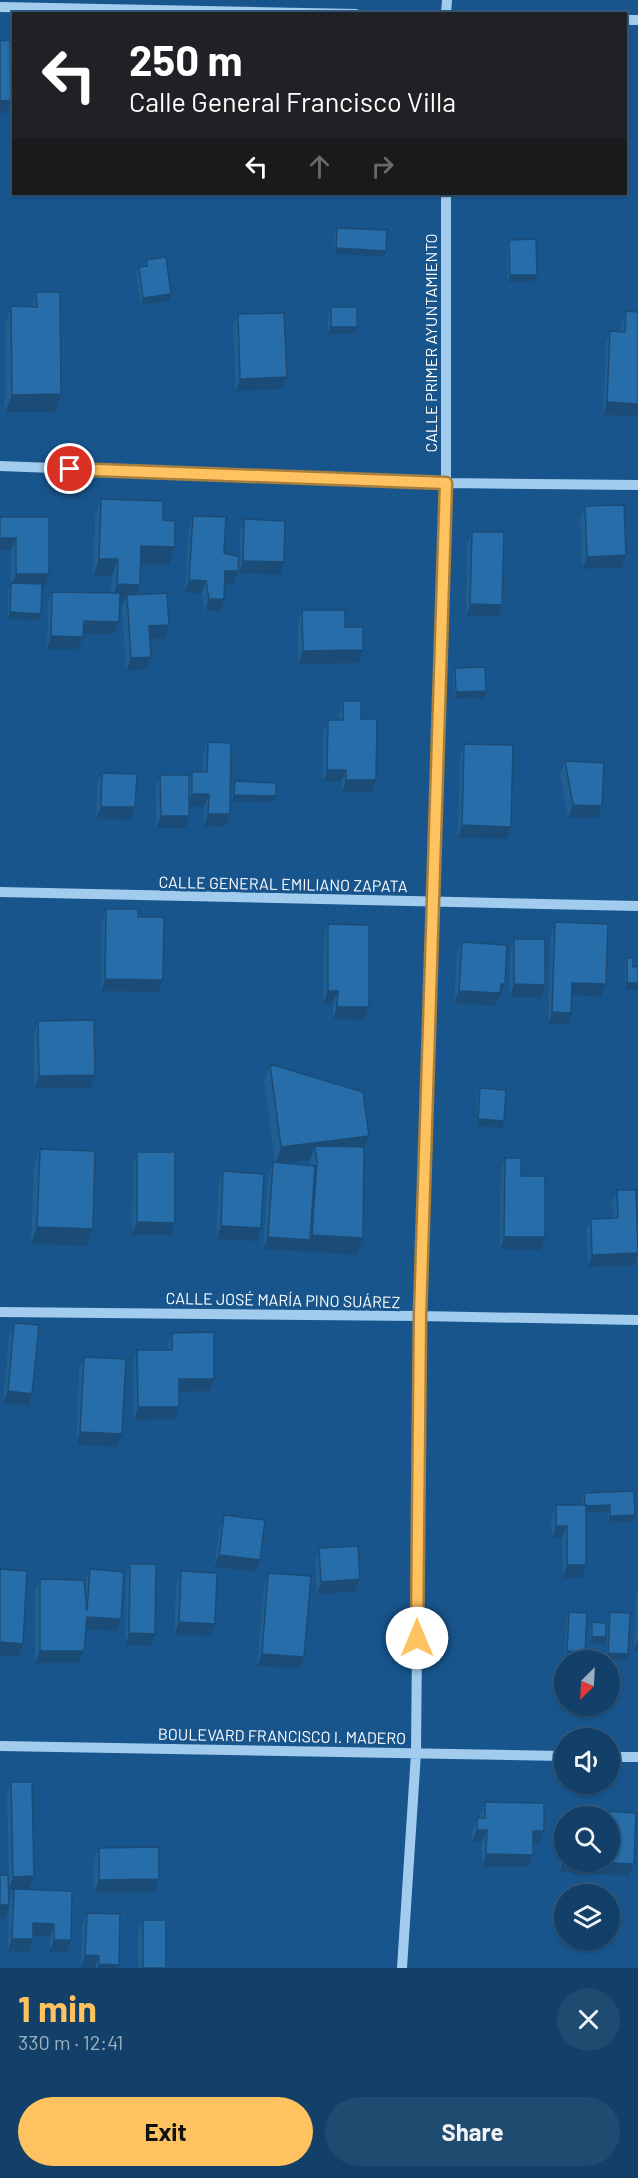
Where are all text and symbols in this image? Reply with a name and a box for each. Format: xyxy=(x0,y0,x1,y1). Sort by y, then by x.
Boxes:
text: 250 m xyxy=(129,34,243,84)
icon: left xyxy=(30,36,108,114)
text: Calle General Francisco Villa xyxy=(129,85,456,117)
icon: left xyxy=(240,150,273,183)
icon: ahead xyxy=(303,150,336,183)
icon: right xyxy=(366,150,399,183)
street label: CALLE PRIMER AYUNTAMIENTO xyxy=(421,233,440,453)
pin xyxy=(44,443,95,494)
icon: arrive xyxy=(53,452,86,485)
street label: CALLE GENERAL EMILIANO ZAPATA xyxy=(158,872,408,895)
street label: CALLE JOSÉ MARÍA PINO SUÁREZ xyxy=(165,1288,401,1311)
position arrow xyxy=(385,1606,449,1670)
north arrow xyxy=(554,1650,620,1716)
map controls xyxy=(554,1650,620,1950)
street label: BOULEVARD FRANCISCO I. MADERO xyxy=(158,1724,406,1747)
button: sound xyxy=(554,1728,620,1794)
button: search xyxy=(554,1806,620,1872)
button: layers xyxy=(554,1884,620,1950)
text: 1 min xyxy=(18,1986,97,2029)
button: close xyxy=(557,1988,620,2051)
text: 330 m · 12:41 xyxy=(18,2030,123,2054)
button: Exit xyxy=(18,2097,313,2166)
button: Share xyxy=(325,2097,620,2166)

